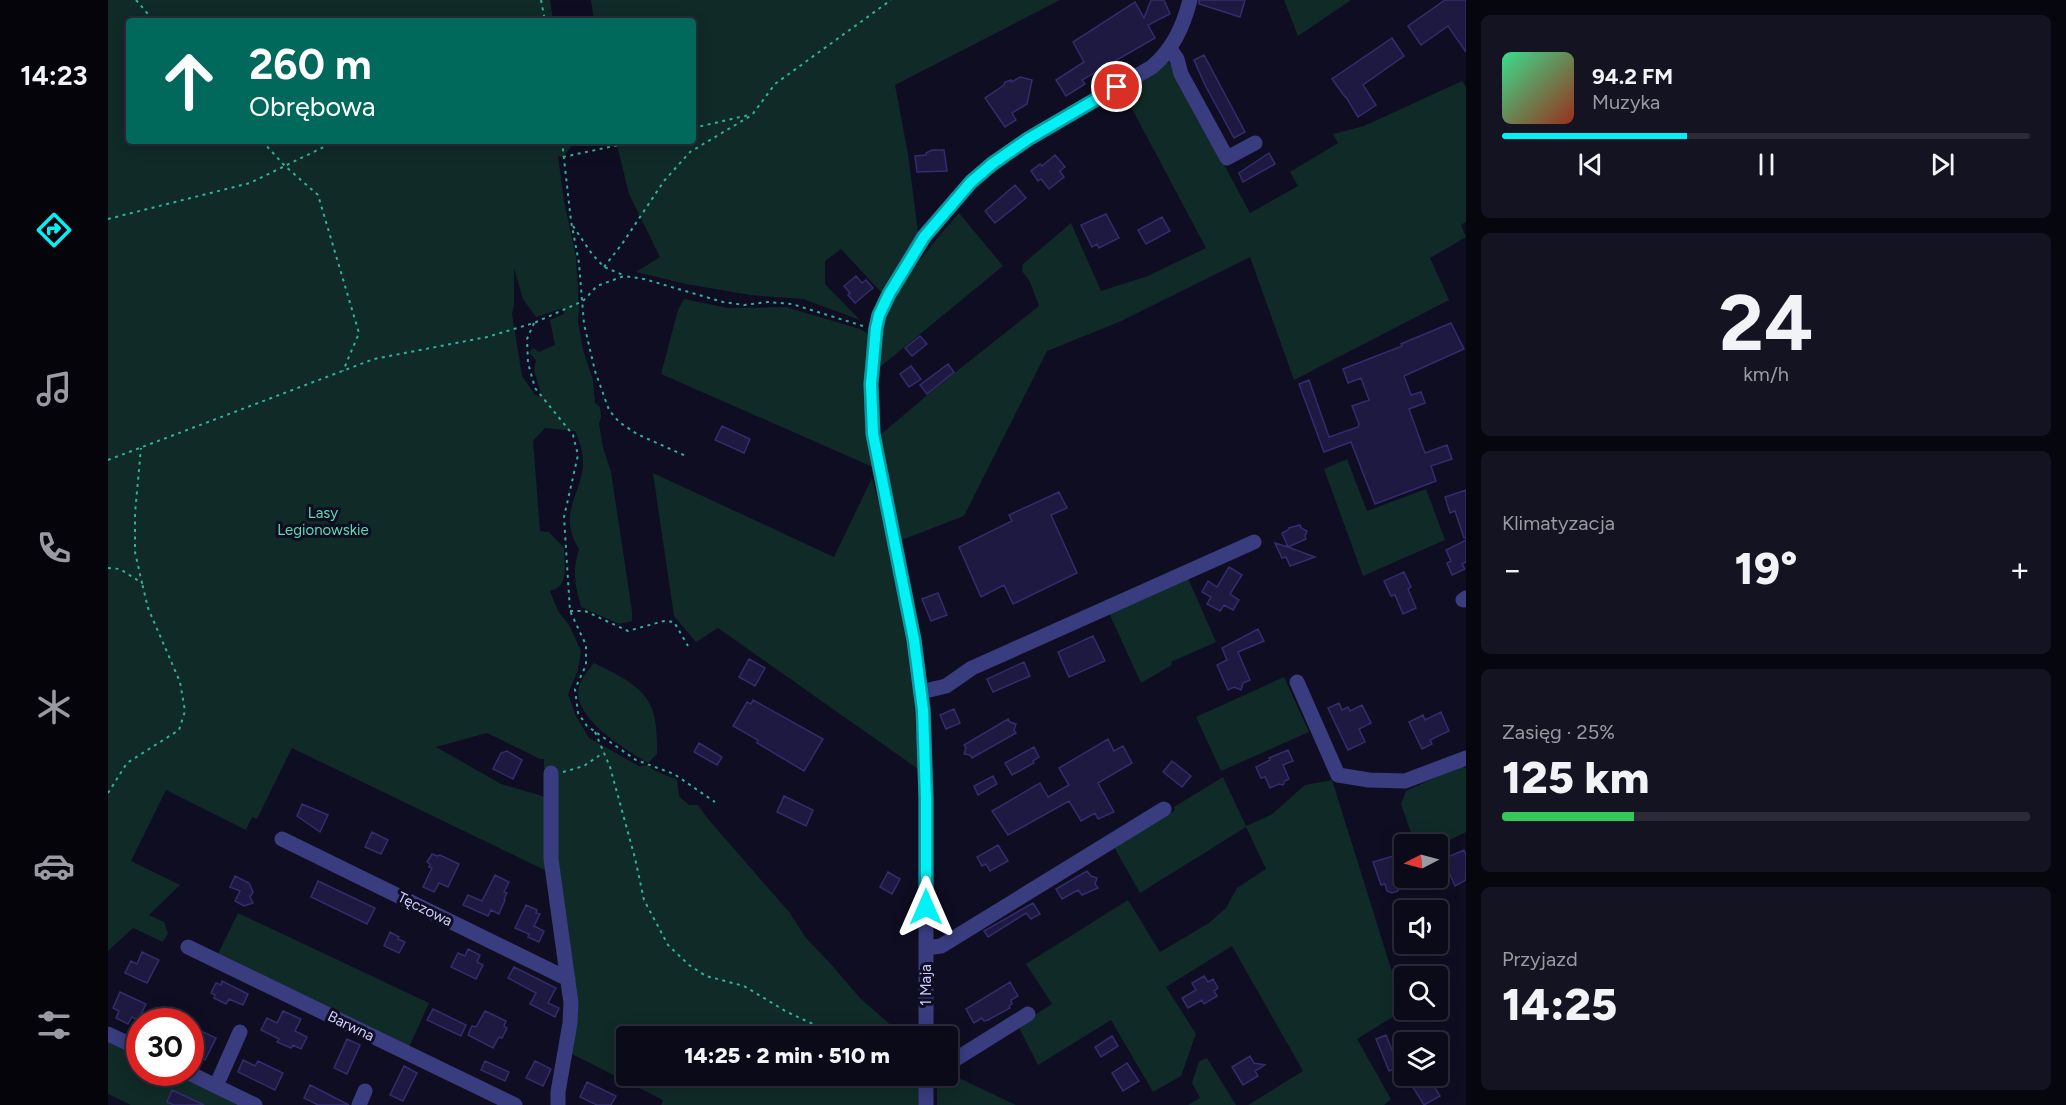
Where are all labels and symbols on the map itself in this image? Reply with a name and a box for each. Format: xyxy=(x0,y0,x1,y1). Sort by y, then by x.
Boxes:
pin xyxy=(1091,61,1142,112)
park label: Lasy Legionowskie xyxy=(277,504,369,539)
north arrow xyxy=(1394,834,1448,888)
position arrow xyxy=(894,875,958,939)
street label: Tęczowa xyxy=(395,888,455,930)
street label: 1 Maja xyxy=(917,964,935,1006)
street label: Barwna xyxy=(325,1007,377,1045)
speed limit sign: 30 xyxy=(126,1008,204,1086)

